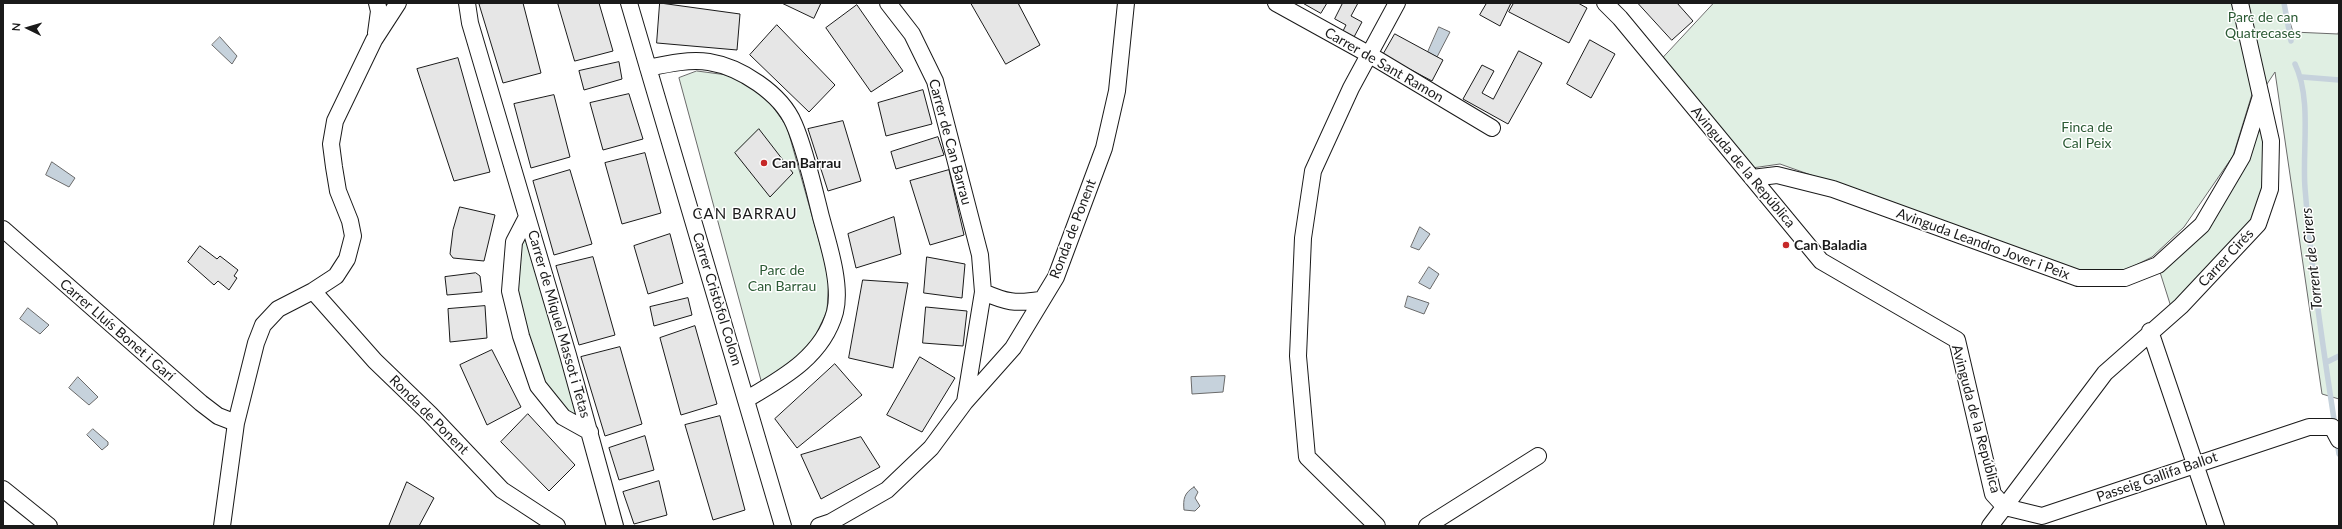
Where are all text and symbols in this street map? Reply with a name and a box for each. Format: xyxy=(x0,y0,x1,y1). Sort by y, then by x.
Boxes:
north arrow xyxy=(8,8,48,48)
park label: Parc de can Quatrecases xyxy=(2225,9,2301,42)
text: N xyxy=(9,22,22,32)
street label: Carrer de Sant Ramon xyxy=(1321,24,1447,106)
street label: Carrer de Can Barrau xyxy=(925,77,975,207)
street label: Avinguda de la República xyxy=(1687,103,1799,231)
park label: Finca de Cal Peix xyxy=(2061,119,2113,152)
place label: Can Barrau xyxy=(772,155,841,171)
marker: Can Barrau xyxy=(759,158,769,168)
street label: Ronda de Ponent xyxy=(1046,177,1100,281)
district label: CAN BARRAU xyxy=(693,205,797,223)
street label: Avinguda Leandro Jover i Peix xyxy=(1894,205,2072,283)
water label: Torrent de Cirers xyxy=(2298,207,2326,311)
street label: Carrer Cirés xyxy=(2195,225,2257,291)
street label: Carrer de Miquel Massot i Tetas xyxy=(524,228,594,420)
street label: Carrer Cristòfol Colom xyxy=(689,230,745,368)
place label: Can Baladia xyxy=(1794,237,1867,253)
marker: Can Baladia xyxy=(1781,240,1791,250)
park label: Parc de Can Barrau xyxy=(748,262,816,294)
street label: Carrer Lluís Bonet i Garí xyxy=(56,276,178,384)
street label: Avinguda de la República xyxy=(1948,343,2004,495)
street label: Ronda de Ponent xyxy=(386,372,472,458)
street label: Passeig Gallifa Ballot xyxy=(2094,448,2220,506)

